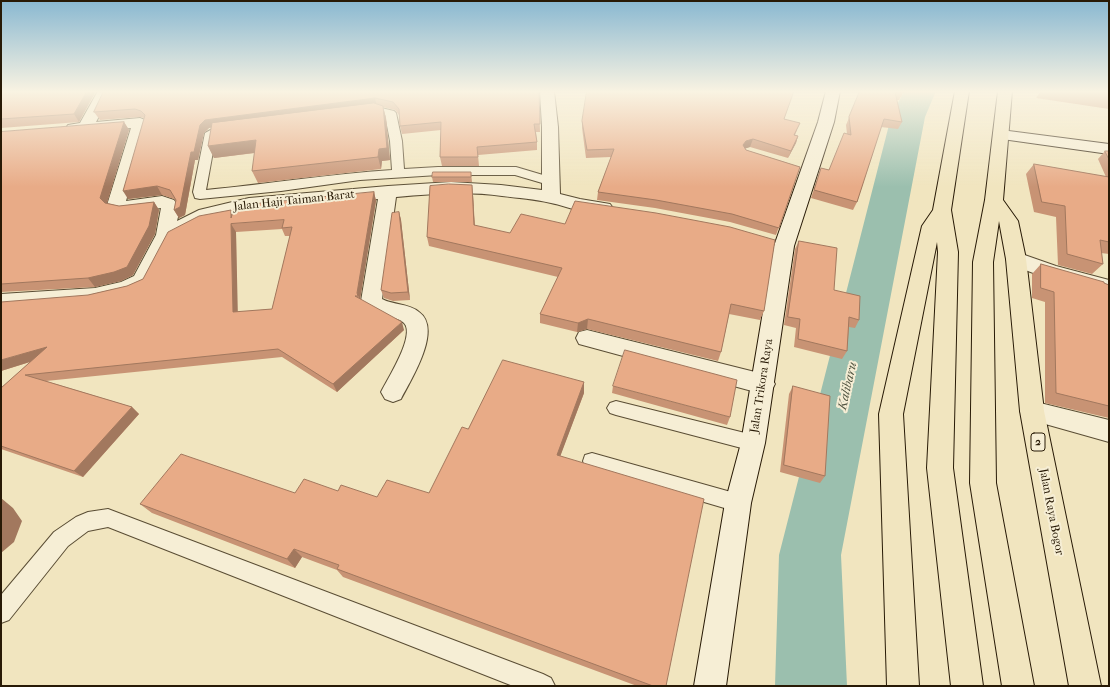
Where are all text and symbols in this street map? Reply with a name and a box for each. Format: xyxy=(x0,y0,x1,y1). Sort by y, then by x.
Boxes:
street label: Jalan Haji Taiman Barat xyxy=(233,187,355,215)
street label: Jalan Trikora Raya xyxy=(747,338,777,434)
water label: Kalibaru xyxy=(835,360,861,412)
road number: 2 xyxy=(1031,433,1045,451)
street label: Jalan Raya Bogor xyxy=(1036,467,1066,557)

